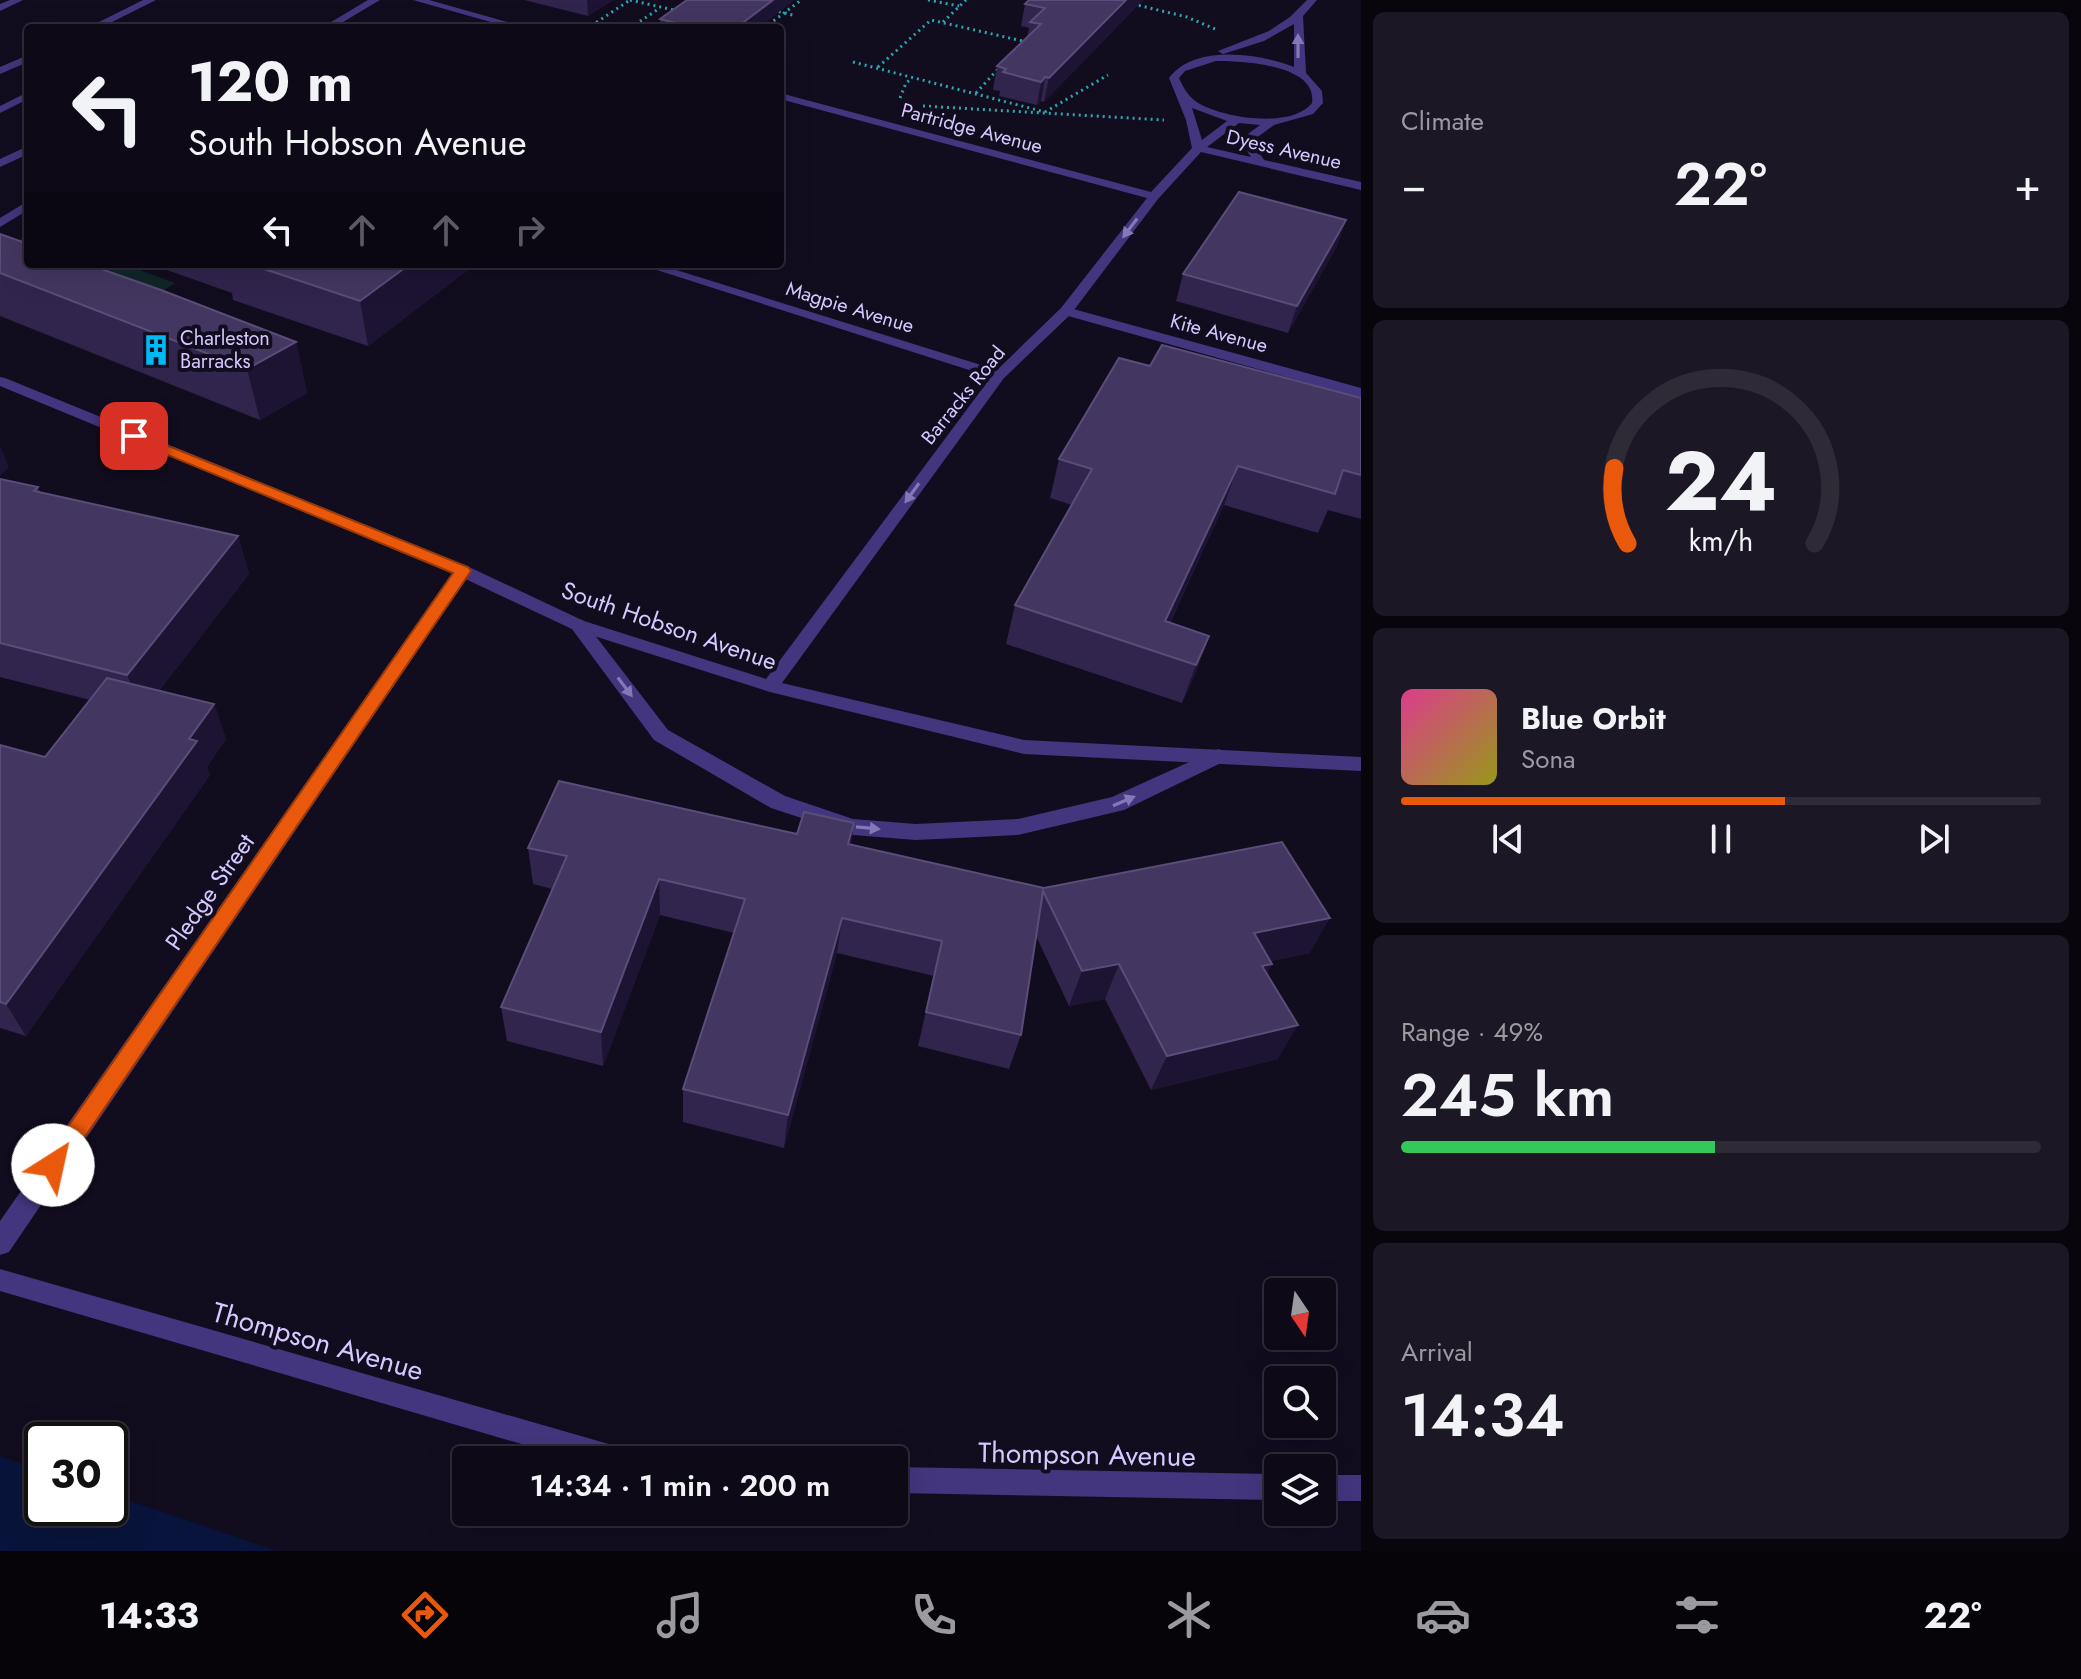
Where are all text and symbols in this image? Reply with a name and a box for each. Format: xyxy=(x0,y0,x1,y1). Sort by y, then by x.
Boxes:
one-way arrow xyxy=(1292,33,1304,59)
text: 120 m xyxy=(188,41,353,122)
icon: left xyxy=(56,56,160,160)
street label: Partridge Avenue xyxy=(898,96,1046,161)
text: Climate xyxy=(1401,102,1484,140)
text: South Hobson Avenue xyxy=(188,116,527,168)
street label: Dyess Avenue xyxy=(1224,122,1344,177)
text: 22° xyxy=(1674,141,1767,228)
text: − xyxy=(1401,153,1427,217)
text: + xyxy=(2014,153,2041,217)
icon: left xyxy=(256,208,300,252)
icon: ahead xyxy=(340,208,384,252)
icon: ahead xyxy=(424,208,468,252)
icon: right xyxy=(508,208,552,252)
one-way arrow xyxy=(1122,218,1138,238)
street label: Magpie Avenue xyxy=(782,274,917,341)
street label: Kite Avenue xyxy=(1167,307,1271,360)
place label: Charleston Barracks xyxy=(180,324,270,376)
building icon: Charleston Barracks xyxy=(139,333,173,367)
street label: Barracks Road xyxy=(914,340,1012,451)
pin xyxy=(100,402,168,470)
icon: arrive xyxy=(112,414,156,458)
text: 24 xyxy=(1665,420,1777,540)
one-way arrow xyxy=(905,483,920,504)
text: km/h xyxy=(1689,520,1753,562)
street label: South Hobson Avenue xyxy=(557,572,782,679)
one-way arrow xyxy=(617,677,633,698)
text: Blue Orbit xyxy=(1521,697,1666,740)
text: Sona xyxy=(1521,740,1576,778)
one-way arrow xyxy=(1112,794,1136,807)
icon: previous xyxy=(1486,817,1530,861)
icon: pause xyxy=(1699,817,1743,861)
icon: next xyxy=(1912,817,1956,861)
one-way arrow xyxy=(856,822,881,835)
street label: Pledge Street xyxy=(156,826,263,957)
text: Range · 49% xyxy=(1401,1013,1543,1051)
text: 245 km xyxy=(1401,1052,1614,1139)
position arrow xyxy=(11,1123,95,1207)
north arrow xyxy=(1264,1278,1336,1350)
map controls xyxy=(1264,1278,1336,1526)
street label: Thompson Avenue xyxy=(208,1292,428,1391)
text: Arrival xyxy=(1401,1333,1473,1371)
button: search xyxy=(1264,1366,1336,1438)
text: 14:34 xyxy=(1401,1372,1565,1459)
speed limit sign: 30 xyxy=(24,1422,128,1526)
street label: Thompson Avenue xyxy=(978,1432,1196,1477)
button: layers xyxy=(1264,1454,1336,1526)
text: 14:34 · 1 min · 200 m xyxy=(530,1464,830,1507)
icon: directions xyxy=(397,1587,453,1643)
icon: music xyxy=(652,1587,708,1643)
icon: phone xyxy=(906,1587,962,1643)
icon: climate xyxy=(1161,1587,1217,1643)
icon: car xyxy=(1415,1587,1471,1643)
icon: filters xyxy=(1669,1587,1725,1643)
text: 14:33 xyxy=(99,1589,199,1641)
text: 22° xyxy=(1924,1589,1982,1641)

